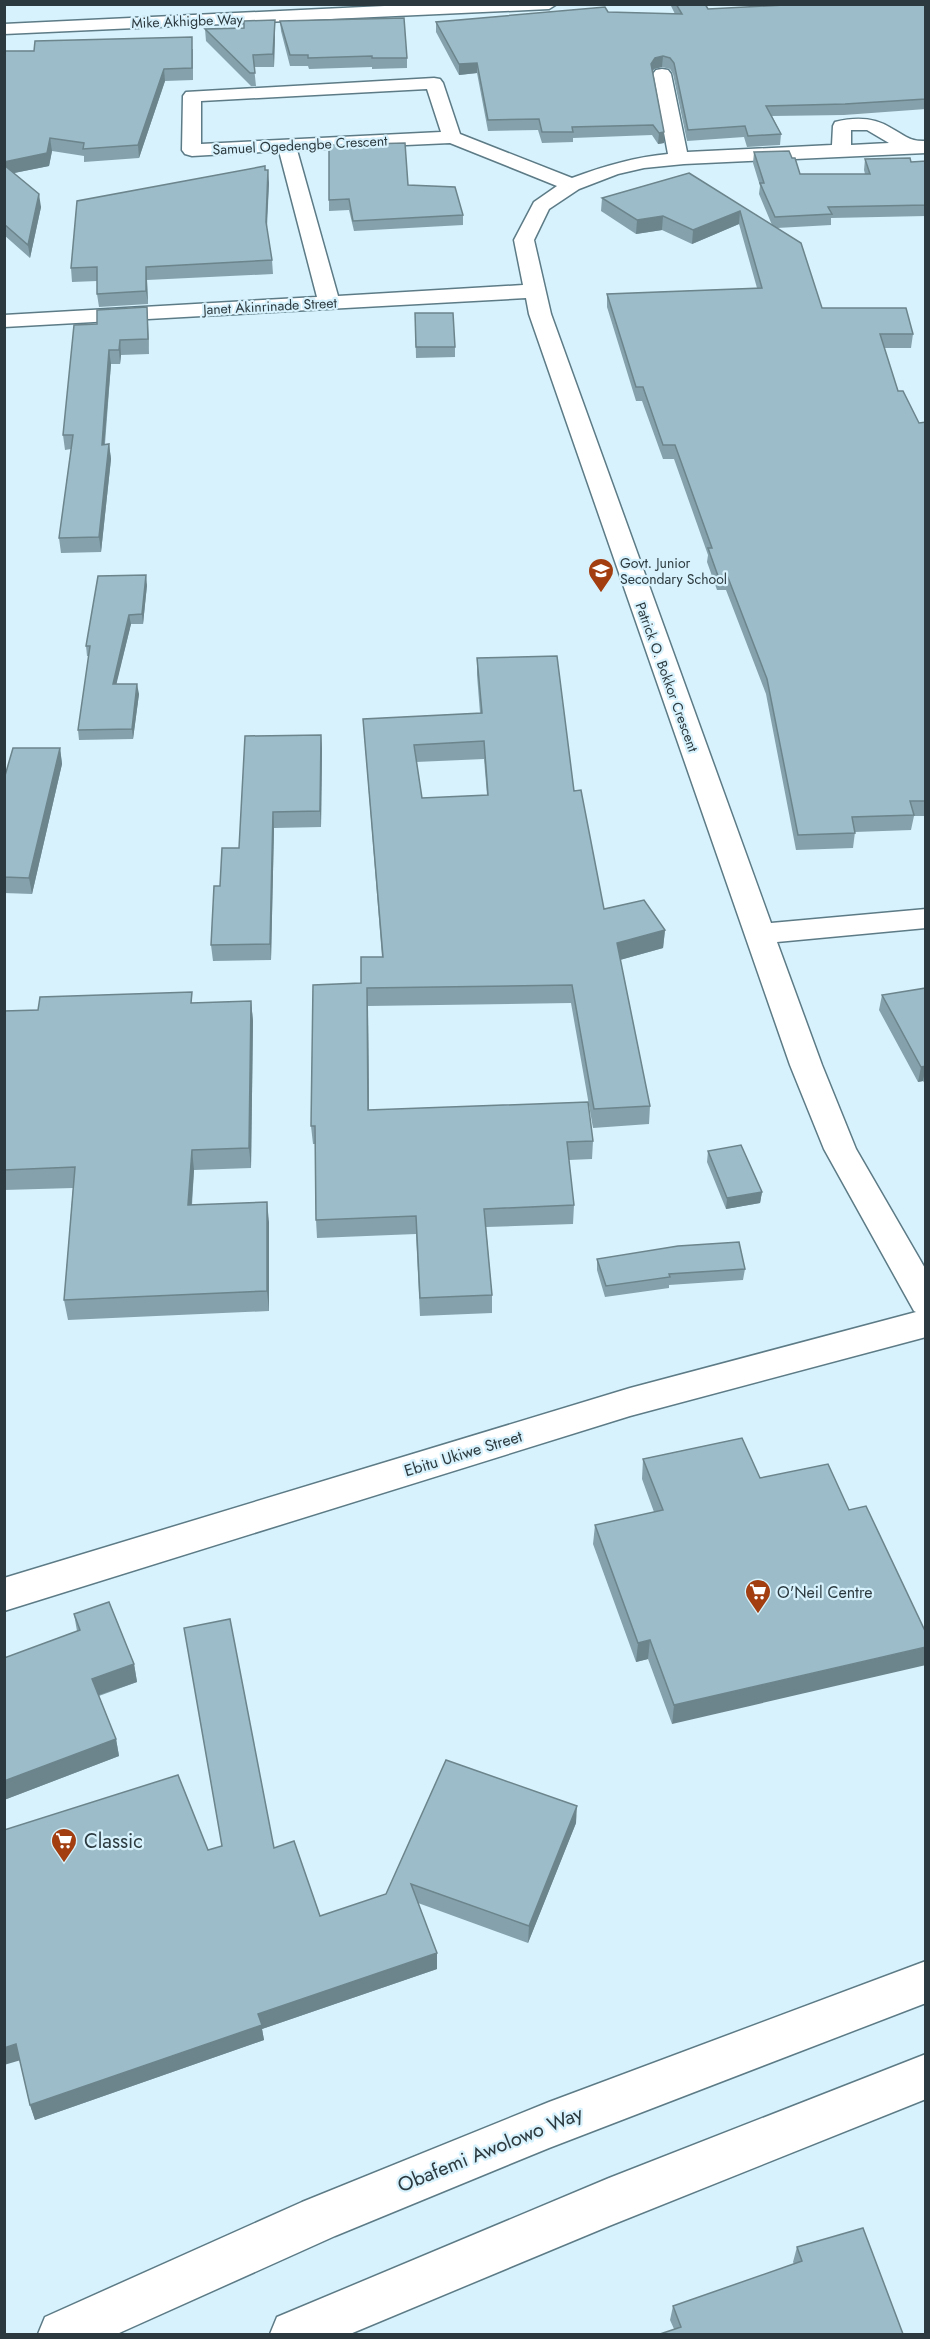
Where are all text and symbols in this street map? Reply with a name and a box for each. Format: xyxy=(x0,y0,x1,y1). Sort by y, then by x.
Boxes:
street label: Mike Akhigbe Way xyxy=(131,9,244,33)
street label: Samuel Ogedengbe Crescent xyxy=(212,130,389,160)
street label: Janet Akinrinade Street xyxy=(201,292,338,320)
place label: Govt. Junior Secondary School xyxy=(620,553,727,589)
school or university icon: Govt. Junior Secondary School xyxy=(586,556,616,594)
street label: Patrick O. Bokkor Crescent xyxy=(631,599,704,755)
street label: Ebitu Ukiwe Street xyxy=(401,1425,525,1482)
supermarket icon: O'Neil Centre xyxy=(743,1577,773,1615)
place label: O'Neil Centre xyxy=(777,1581,872,1604)
supermarket icon: Classic xyxy=(49,1826,79,1864)
place label: Classic xyxy=(84,1827,143,1856)
street label: Obafemi Awolowo Way xyxy=(393,2099,587,2200)

